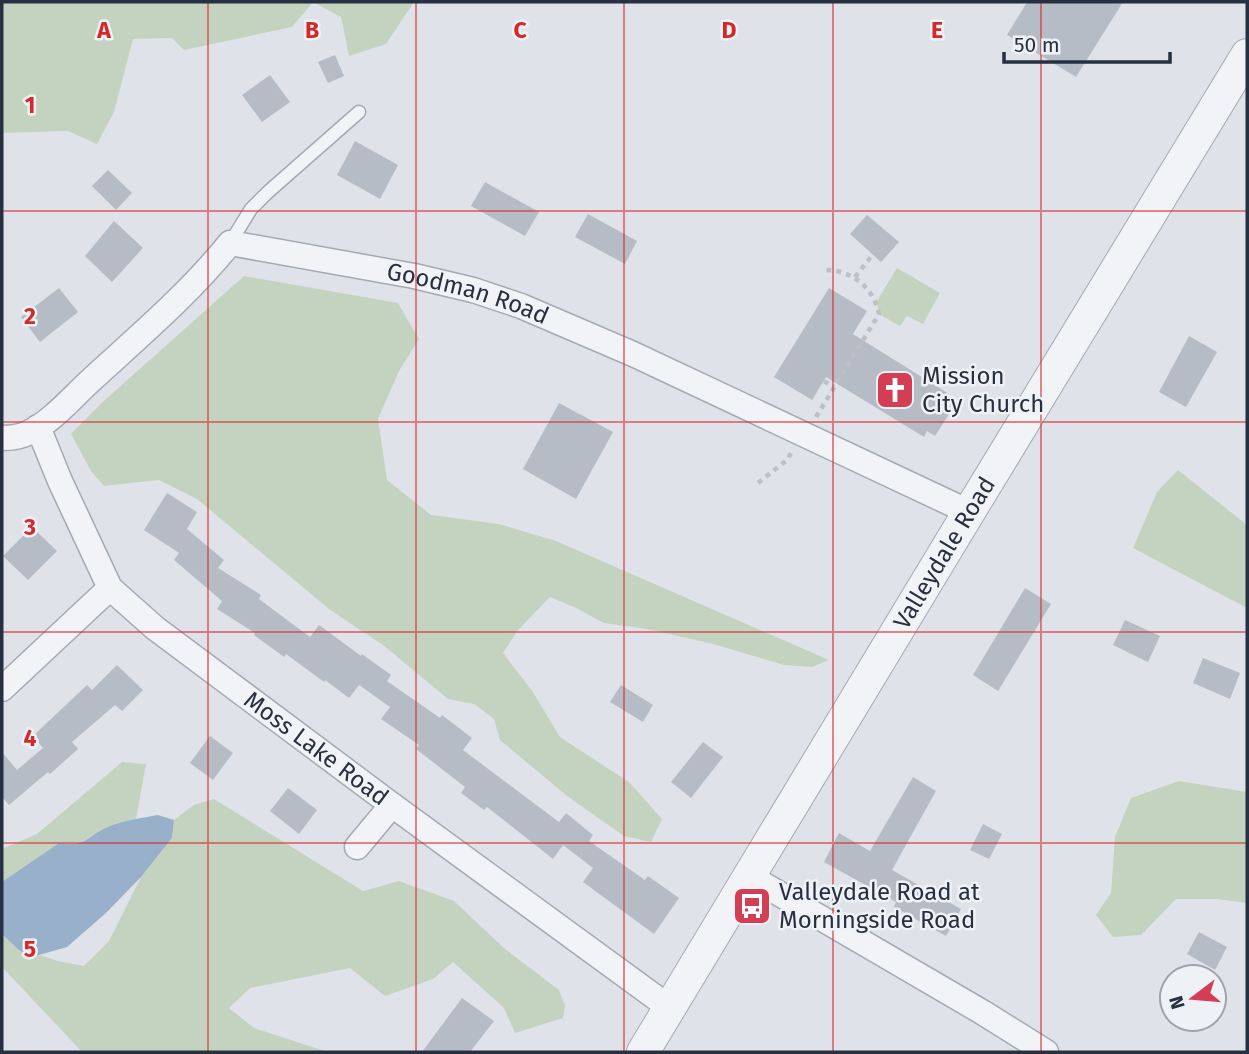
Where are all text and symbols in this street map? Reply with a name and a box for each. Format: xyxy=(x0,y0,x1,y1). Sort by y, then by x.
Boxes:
text: A xyxy=(96,16,111,44)
text: B xyxy=(305,16,319,44)
text: C xyxy=(513,16,527,44)
text: D xyxy=(722,16,737,44)
text: E xyxy=(931,16,943,44)
scale bar xyxy=(1004,21,1170,65)
text: 50 m xyxy=(1014,32,1060,58)
text: 1 xyxy=(25,91,35,119)
street label: Goodman Road xyxy=(385,257,553,330)
text: 2 xyxy=(24,302,36,330)
place label: Mission City Church xyxy=(922,362,1044,418)
church icon: Mission City Church xyxy=(874,369,916,411)
street label: Valleydale Road xyxy=(888,472,1001,634)
text: 3 xyxy=(23,513,36,541)
street label: Moss Lake Road xyxy=(239,686,394,811)
text: 4 xyxy=(24,724,37,752)
place label: Valleydale Road at Morningside Road xyxy=(779,878,980,934)
bus stop icon: Valleydale Road at Morningside Road xyxy=(731,885,773,927)
text: 5 xyxy=(24,935,36,963)
north arrow xyxy=(1158,963,1228,1033)
text: N xyxy=(1164,993,1190,1012)

